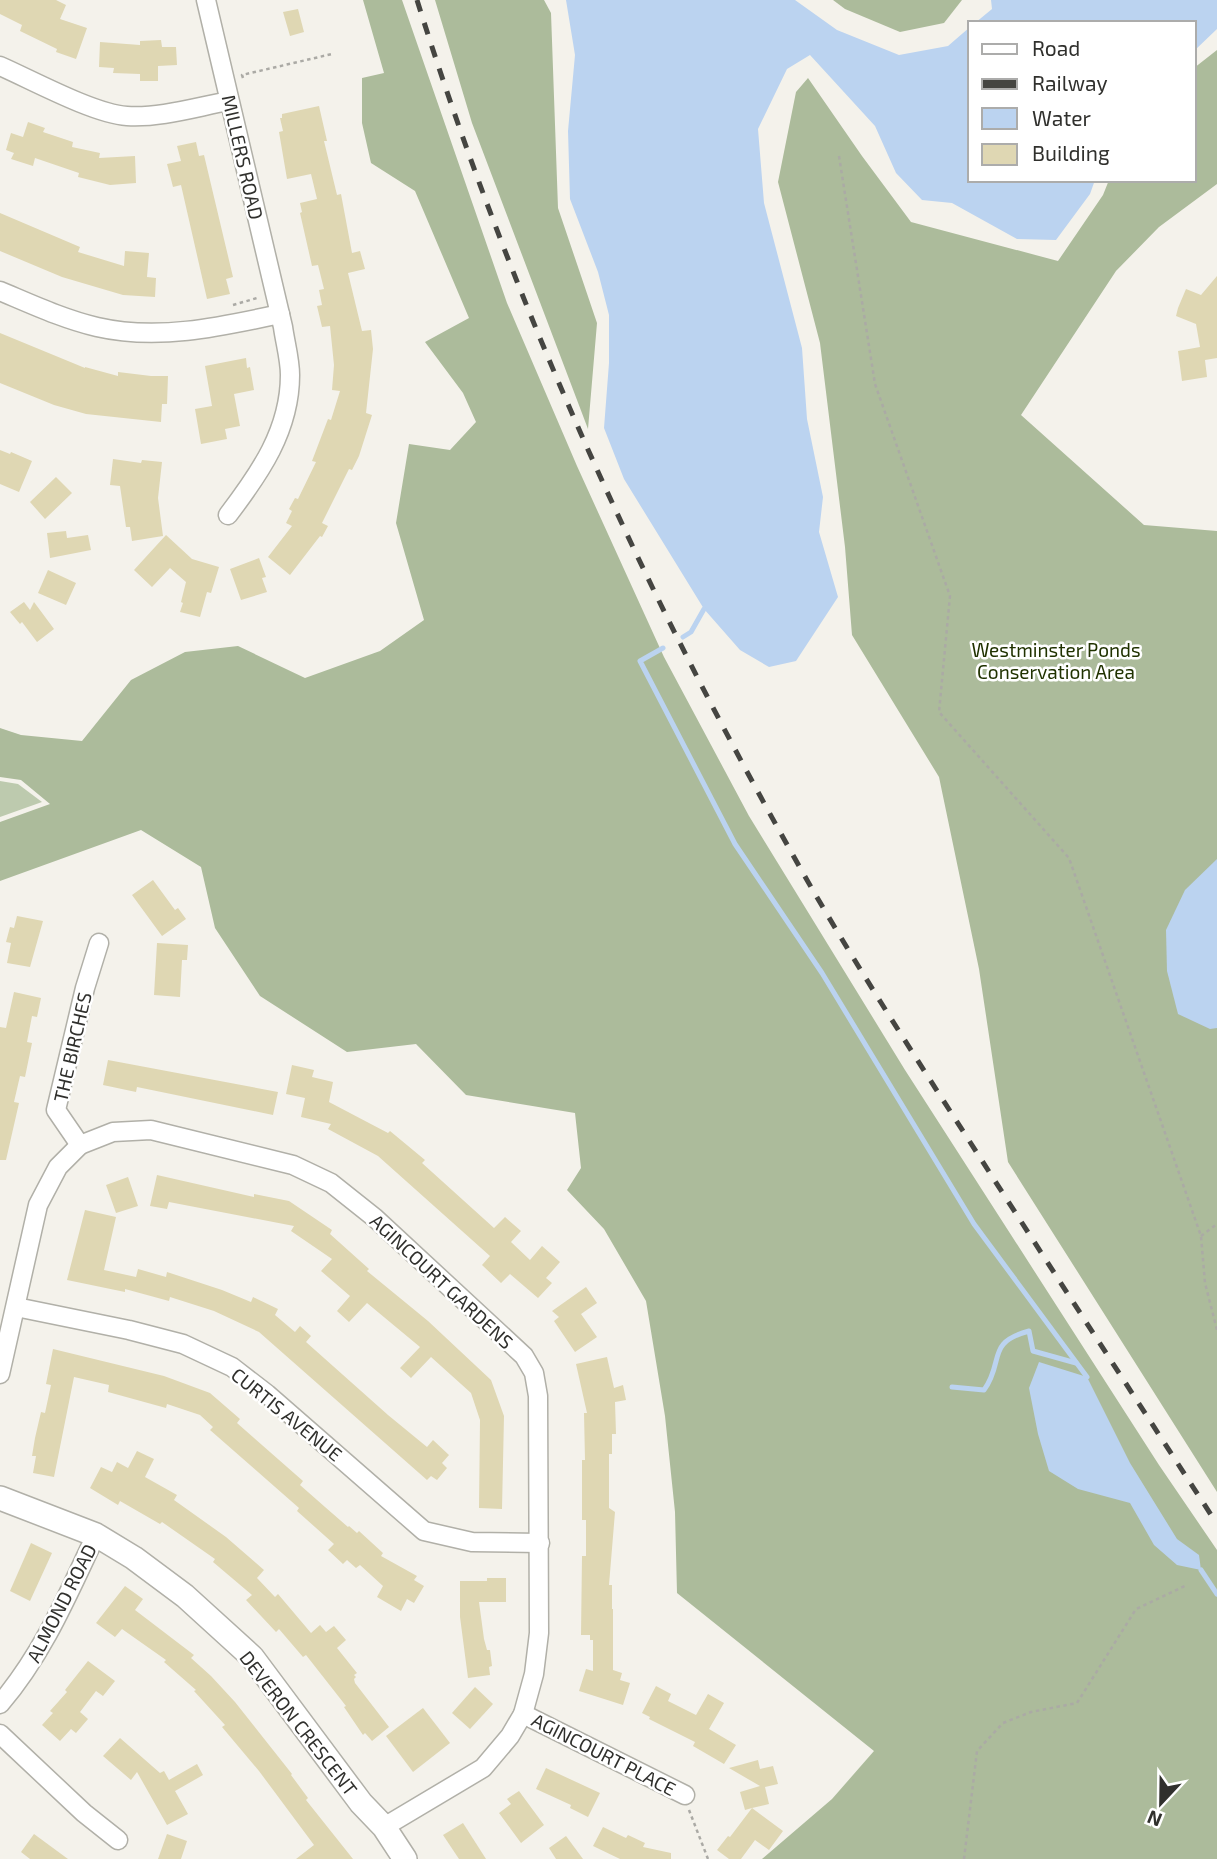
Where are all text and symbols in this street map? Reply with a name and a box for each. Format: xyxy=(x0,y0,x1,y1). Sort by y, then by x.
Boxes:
legend xyxy=(968,21,1196,182)
text: Road xyxy=(1032,35,1080,60)
text: Railway xyxy=(1032,70,1108,95)
street label: MILLERS ROAD xyxy=(217,92,269,222)
text: Water xyxy=(1032,105,1091,130)
text: Building xyxy=(1032,140,1110,165)
park label: Westminster Ponds Conservation Area xyxy=(971,638,1141,683)
street label: THE BIRCHES xyxy=(48,990,96,1104)
street label: AGINCOURT GARDENS xyxy=(366,1209,518,1353)
street label: CURTIS AVENUE xyxy=(227,1362,347,1466)
street label: ALMOND ROAD xyxy=(21,1540,101,1666)
street label: DEVERON CRESCENT xyxy=(235,1646,363,1800)
street label: AGINCOURT PLACE xyxy=(528,1708,680,1800)
north arrow xyxy=(1126,1768,1196,1838)
text: N xyxy=(1144,1806,1165,1832)

